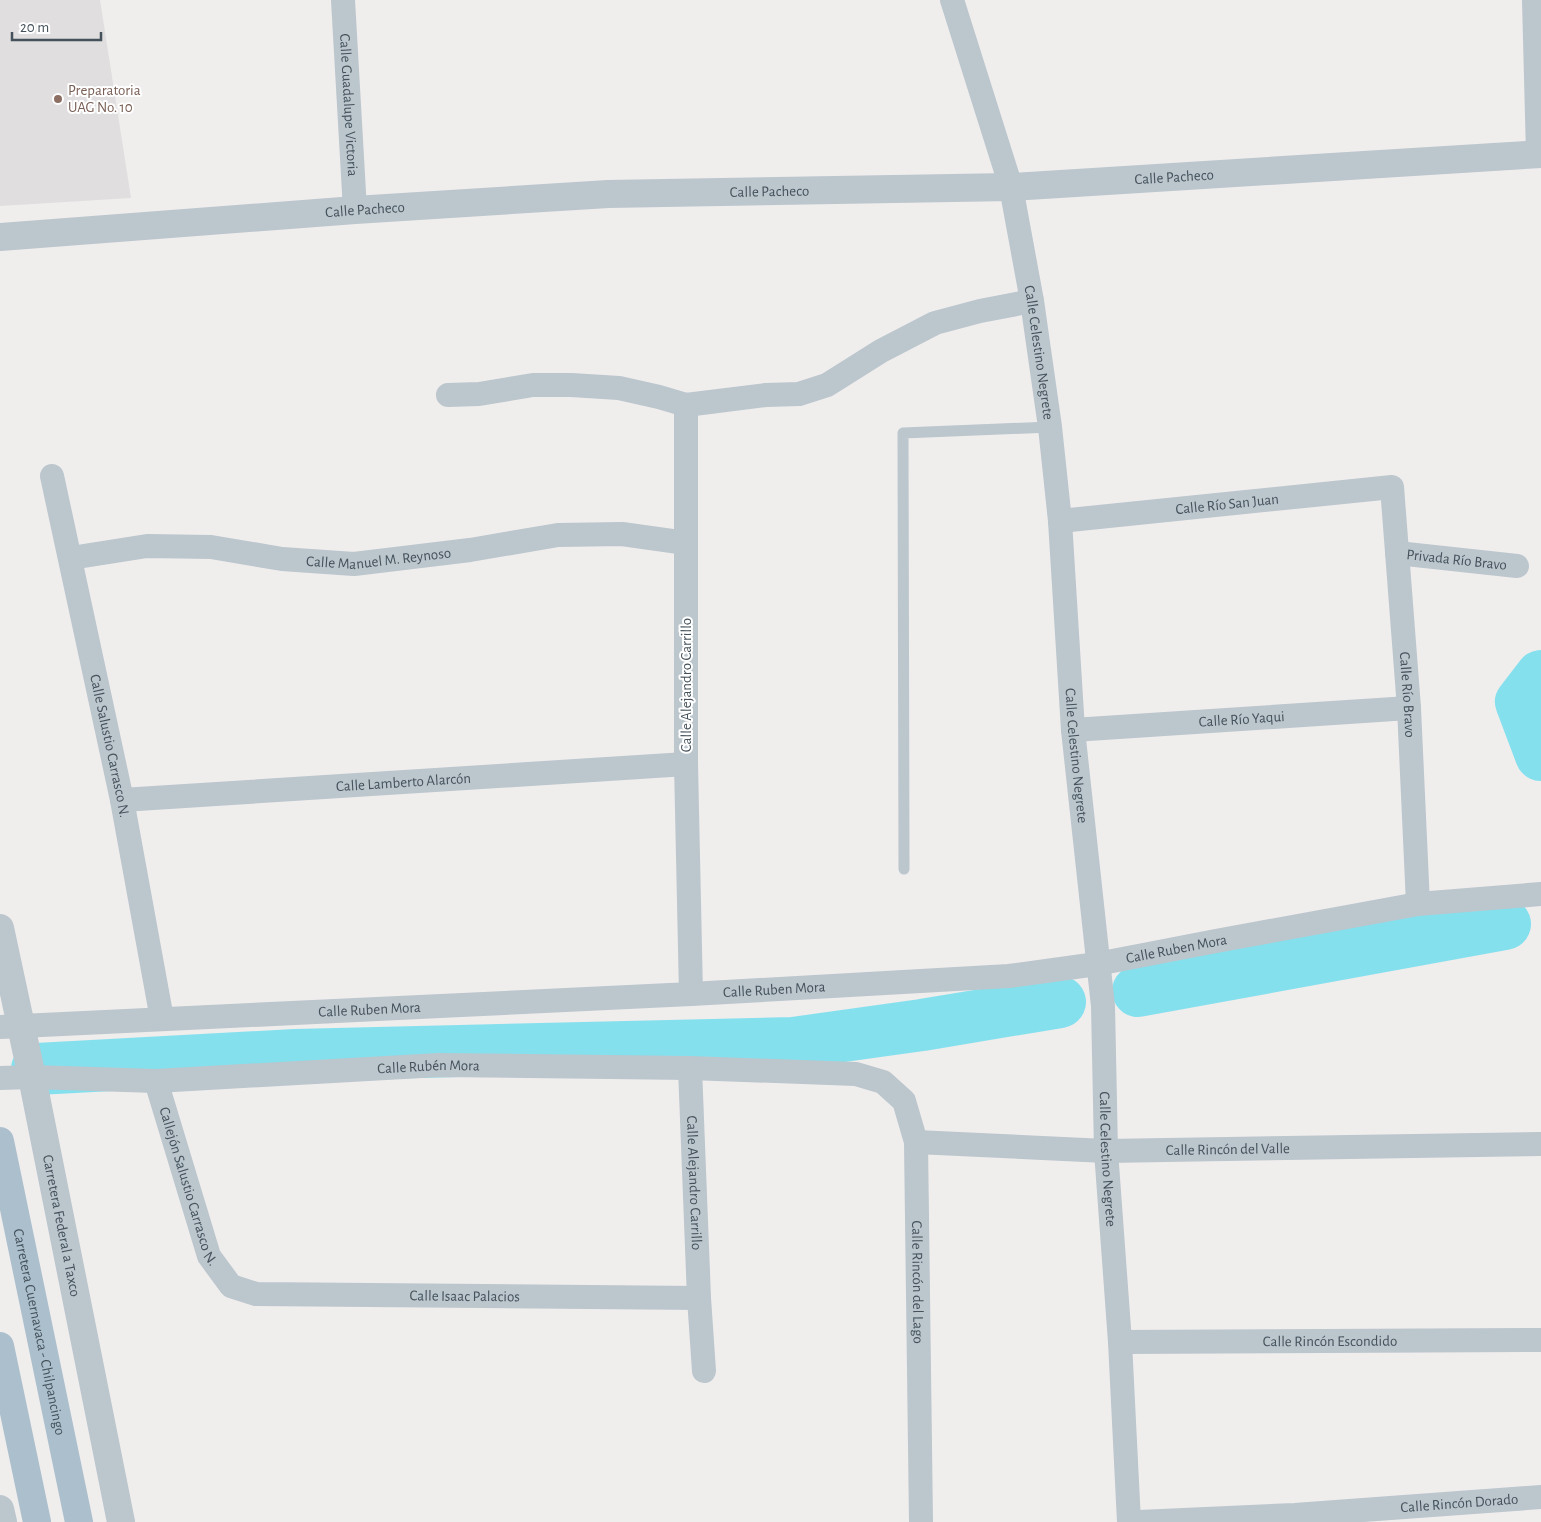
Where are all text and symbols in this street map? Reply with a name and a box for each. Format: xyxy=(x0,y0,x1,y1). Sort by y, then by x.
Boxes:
scale bar xyxy=(12,10,101,42)
text: 20 m xyxy=(20,20,49,35)
street label: Calle Guadalupe Victoria xyxy=(337,33,361,177)
place label: Preparatoria UAG No. 10 xyxy=(68,83,141,115)
marker: Preparatoria UAG No. 10 xyxy=(52,93,64,105)
street label: Calle Pacheco xyxy=(1134,167,1214,187)
street label: Calle Pacheco xyxy=(730,183,809,199)
street label: Calle Pacheco xyxy=(325,199,405,220)
street label: Calle Celestino Negrete xyxy=(1022,284,1056,421)
street label: Calle Río San Juan xyxy=(1175,491,1280,517)
street label: Calle Manuel M. Reynoso xyxy=(306,545,452,572)
street label: Privada Río Bravo xyxy=(1406,547,1508,572)
street label: Calle Alejandro Carrillo xyxy=(679,618,694,752)
street label: Calle Río Bravo xyxy=(1397,651,1418,738)
street label: Calle Salustio Carrasco N. xyxy=(88,673,133,819)
street label: Calle Celestino Negrete xyxy=(1063,688,1091,824)
street label: Calle Río Yaqui xyxy=(1198,709,1285,729)
street label: Calle Lamberto Alarcón xyxy=(335,770,471,794)
street label: Calle Ruben Mora xyxy=(1125,932,1228,966)
street label: Calle Ruben Mora xyxy=(722,979,826,1000)
street label: Calle Ruben Mora xyxy=(318,999,421,1019)
street label: Calle Rubén Mora xyxy=(377,1058,480,1076)
street label: Calle Celestino Negrete xyxy=(1097,1091,1119,1227)
street label: Callejón Salustio Carrasco N. xyxy=(157,1105,221,1268)
street label: Calle Alejandro Carrillo xyxy=(684,1115,705,1250)
street label: Calle Rincón del Valle xyxy=(1165,1141,1290,1158)
street label: Carretera Federal a Taxco xyxy=(40,1153,83,1298)
street label: Calle Rincón del Lago xyxy=(910,1220,926,1344)
street label: Carretera Cuernavaca - Chilpancingo xyxy=(11,1227,68,1437)
street label: Calle Isaac Palacios xyxy=(409,1288,520,1304)
street label: Calle Rincón Escondido xyxy=(1263,1333,1397,1349)
street label: Calle Rincón Dorado xyxy=(1400,1491,1519,1515)

